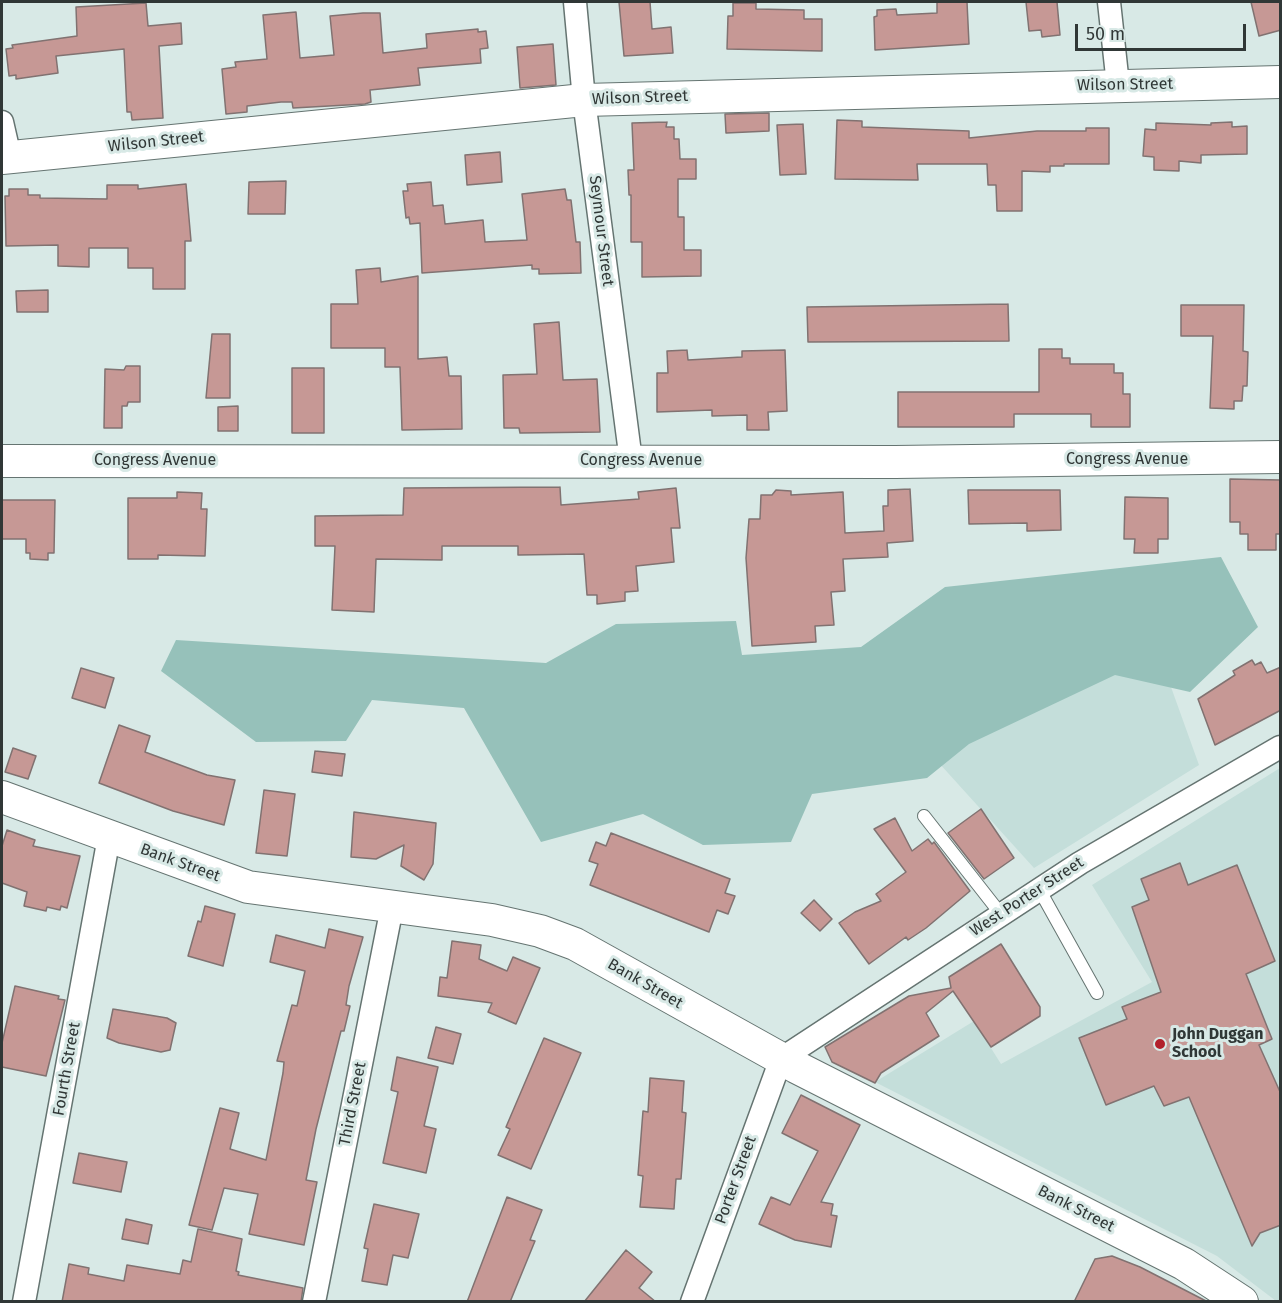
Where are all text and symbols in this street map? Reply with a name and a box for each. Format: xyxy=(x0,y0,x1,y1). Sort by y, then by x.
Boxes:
scale bar xyxy=(1078,12,1249,50)
text: 50 m xyxy=(1086,23,1125,45)
street label: Wilson Street xyxy=(1077,75,1173,95)
street label: Wilson Street xyxy=(592,87,688,109)
street label: Wilson Street xyxy=(107,127,205,157)
street label: Seymour Street xyxy=(585,175,617,287)
street label: Congress Avenue xyxy=(1066,450,1188,470)
street label: Congress Avenue xyxy=(94,451,216,471)
street label: Congress Avenue xyxy=(580,451,702,471)
street label: Bank Street xyxy=(137,840,223,886)
street label: West Porter Street xyxy=(967,853,1087,941)
street label: Bank Street xyxy=(604,955,686,1013)
street label: Fourth Street xyxy=(49,1021,85,1117)
place label: John Duggan School xyxy=(1172,1025,1264,1063)
marker: John Duggan School xyxy=(1153,1037,1167,1051)
street label: Third Street xyxy=(335,1060,371,1148)
street label: Porter Street xyxy=(711,1133,761,1227)
street label: Bank Street xyxy=(1034,1181,1118,1237)

